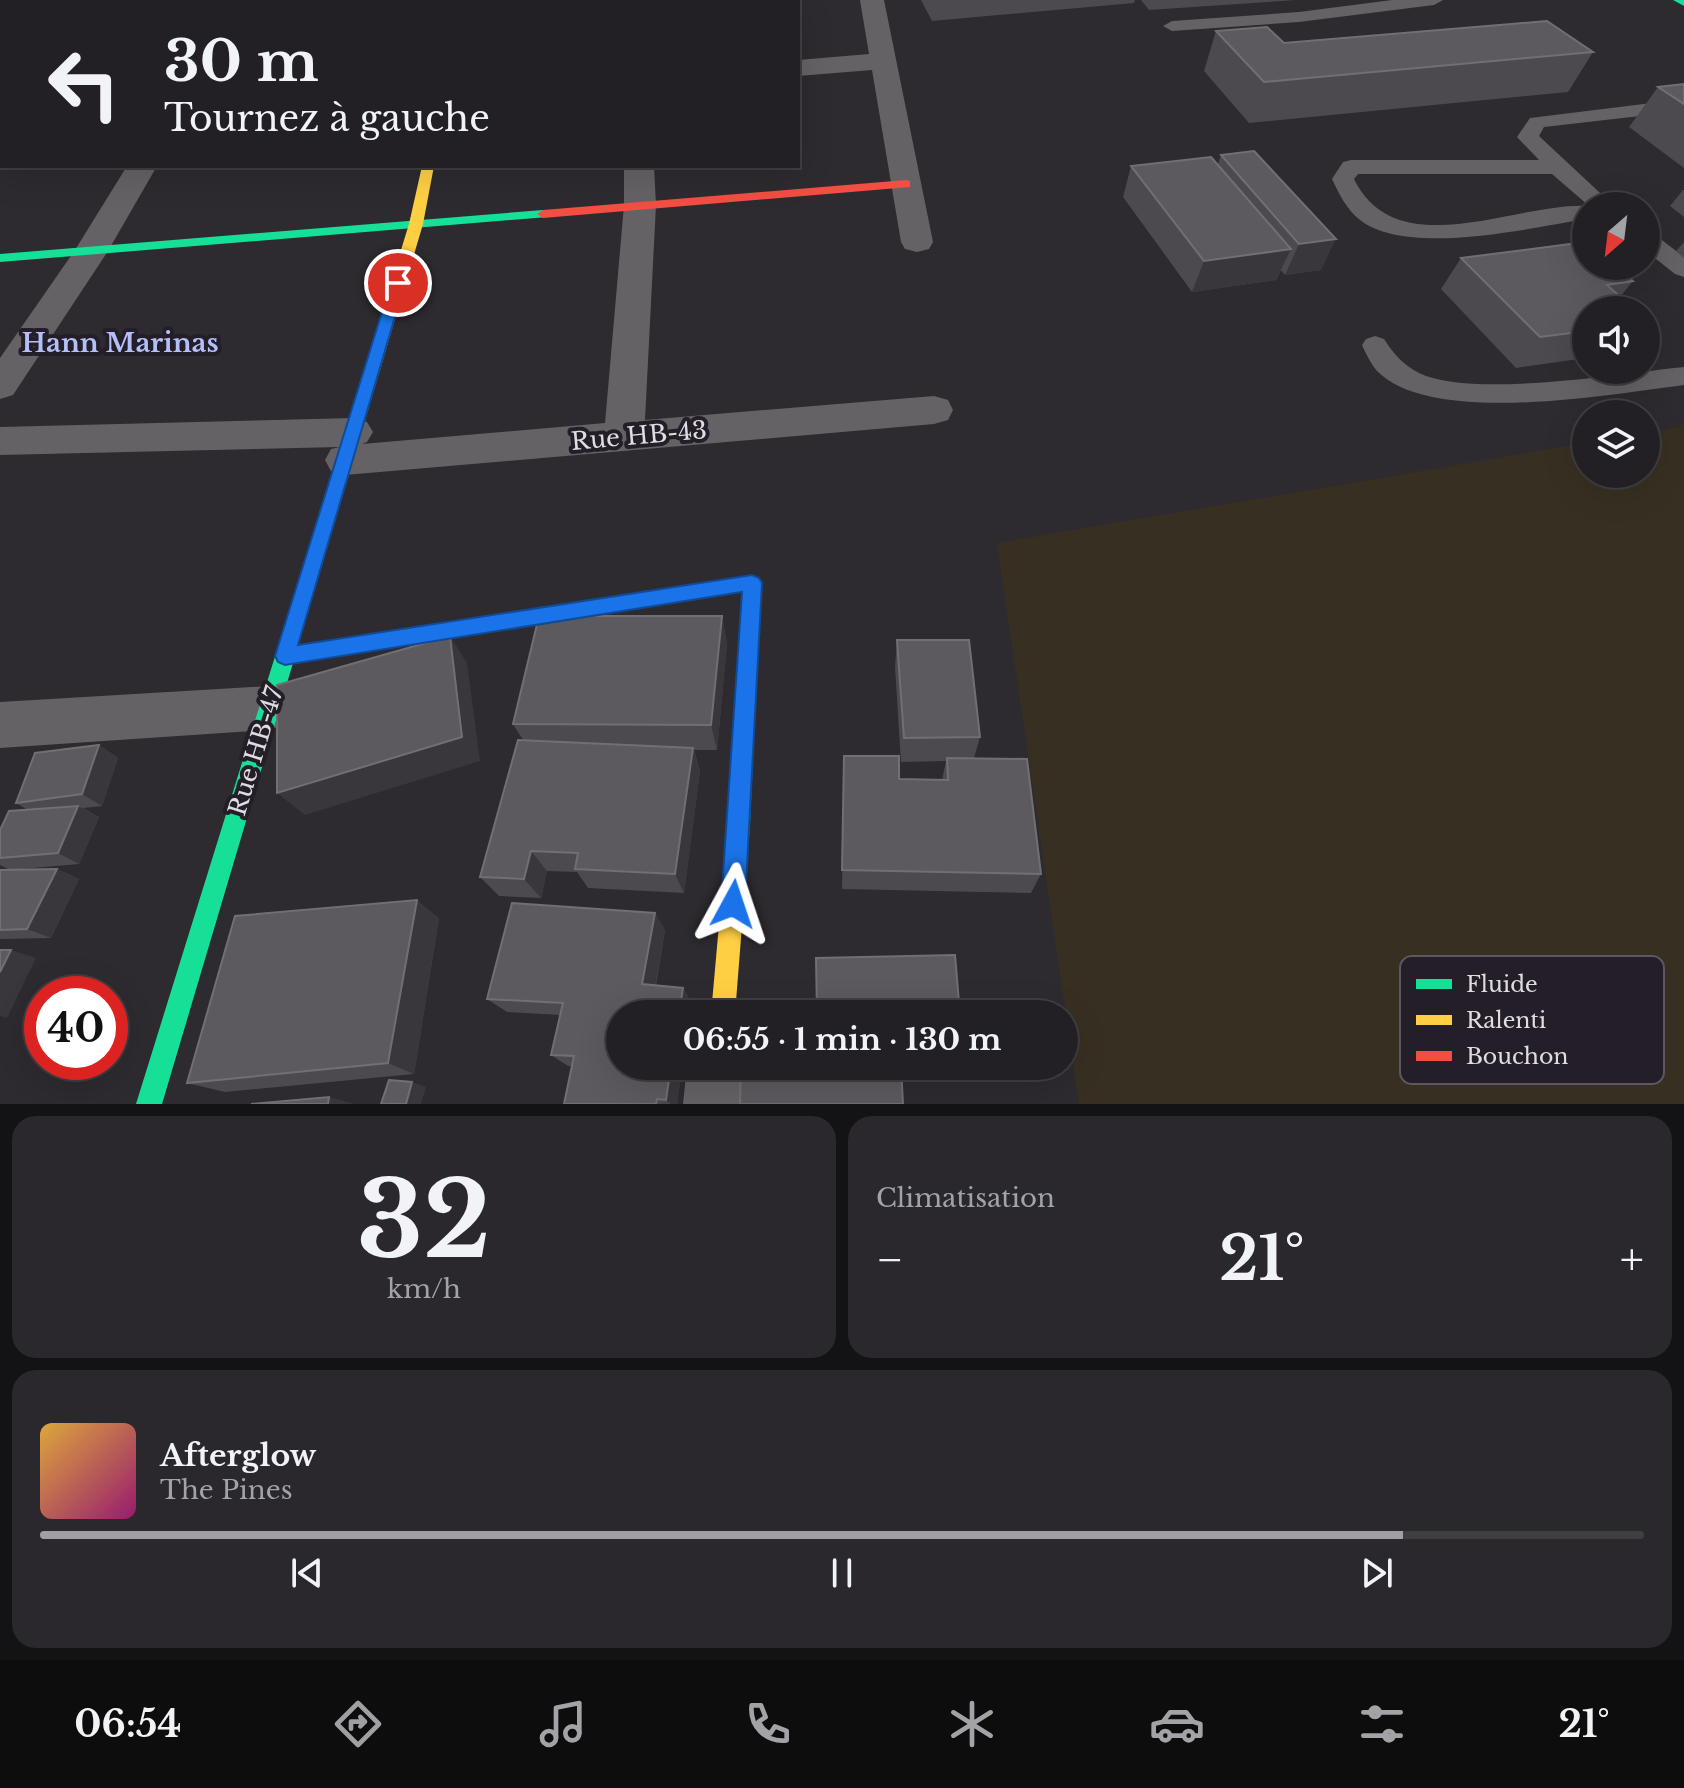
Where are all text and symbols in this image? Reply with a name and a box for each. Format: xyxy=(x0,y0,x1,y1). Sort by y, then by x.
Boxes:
text: 30 m xyxy=(164,27,319,96)
icon: left xyxy=(32,32,136,136)
text: Tournez à gauche xyxy=(164,96,490,141)
north arrow xyxy=(1572,192,1660,280)
map controls xyxy=(1572,192,1660,488)
pin xyxy=(364,249,432,317)
icon: arrive xyxy=(376,261,420,305)
button: sound xyxy=(1572,296,1660,384)
district label: Hann Marinas xyxy=(21,327,219,359)
button: layers xyxy=(1572,400,1660,488)
street label: Rue HB-43 xyxy=(570,415,708,456)
street label: Rue HB-47 xyxy=(222,682,289,819)
position arrow xyxy=(691,862,775,946)
legend xyxy=(1400,956,1664,1084)
text: Fluide xyxy=(1466,971,1538,998)
speed limit sign: 40 xyxy=(24,976,128,1080)
text: Ralenti xyxy=(1466,1007,1547,1034)
text: 06:55 · 1 min · 130 m xyxy=(683,1021,1001,1058)
text: Bouchon xyxy=(1466,1043,1568,1070)
text: 32 xyxy=(357,1156,491,1285)
text: Climatisation xyxy=(876,1182,1055,1214)
text: 21° xyxy=(1219,1222,1304,1296)
text: − xyxy=(876,1232,904,1287)
text: + xyxy=(1620,1232,1644,1287)
text: km/h xyxy=(387,1273,461,1305)
text: Afterglow xyxy=(160,1437,316,1474)
text: The Pines xyxy=(160,1474,292,1506)
icon: previous xyxy=(285,1551,329,1595)
icon: pause xyxy=(820,1551,864,1595)
icon: next xyxy=(1355,1551,1399,1595)
icon: directions xyxy=(330,1696,386,1752)
icon: music xyxy=(535,1696,591,1752)
icon: phone xyxy=(740,1696,796,1752)
icon: climate xyxy=(944,1696,1000,1752)
icon: car xyxy=(1149,1696,1205,1752)
icon: filters xyxy=(1354,1696,1410,1752)
text: 06:54 xyxy=(74,1702,181,1747)
text: 21° xyxy=(1558,1702,1610,1747)

